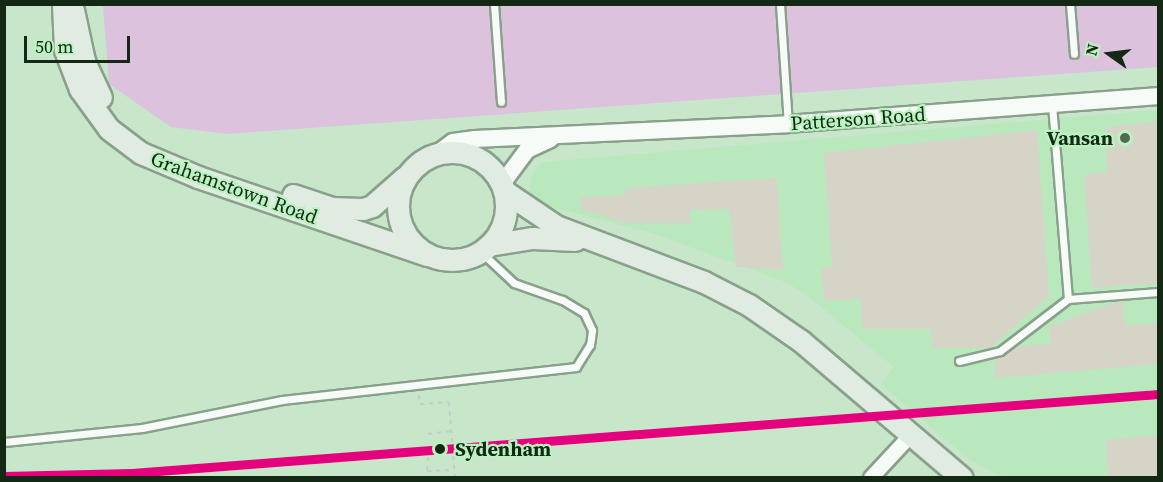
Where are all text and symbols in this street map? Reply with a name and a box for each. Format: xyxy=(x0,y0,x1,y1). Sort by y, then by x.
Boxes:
scale bar xyxy=(27,24,134,62)
north arrow xyxy=(1079,24,1139,84)
text: 50 m xyxy=(35,34,73,59)
text: N xyxy=(1079,41,1104,58)
street label: Patterson Road xyxy=(790,102,926,136)
place label: Vansan xyxy=(1047,126,1113,150)
marker: Vansan xyxy=(1118,131,1132,145)
street label: Grahamstown Road xyxy=(147,147,321,229)
place label: Sydenham xyxy=(455,437,551,461)
marker: Sydenham xyxy=(430,439,450,459)

